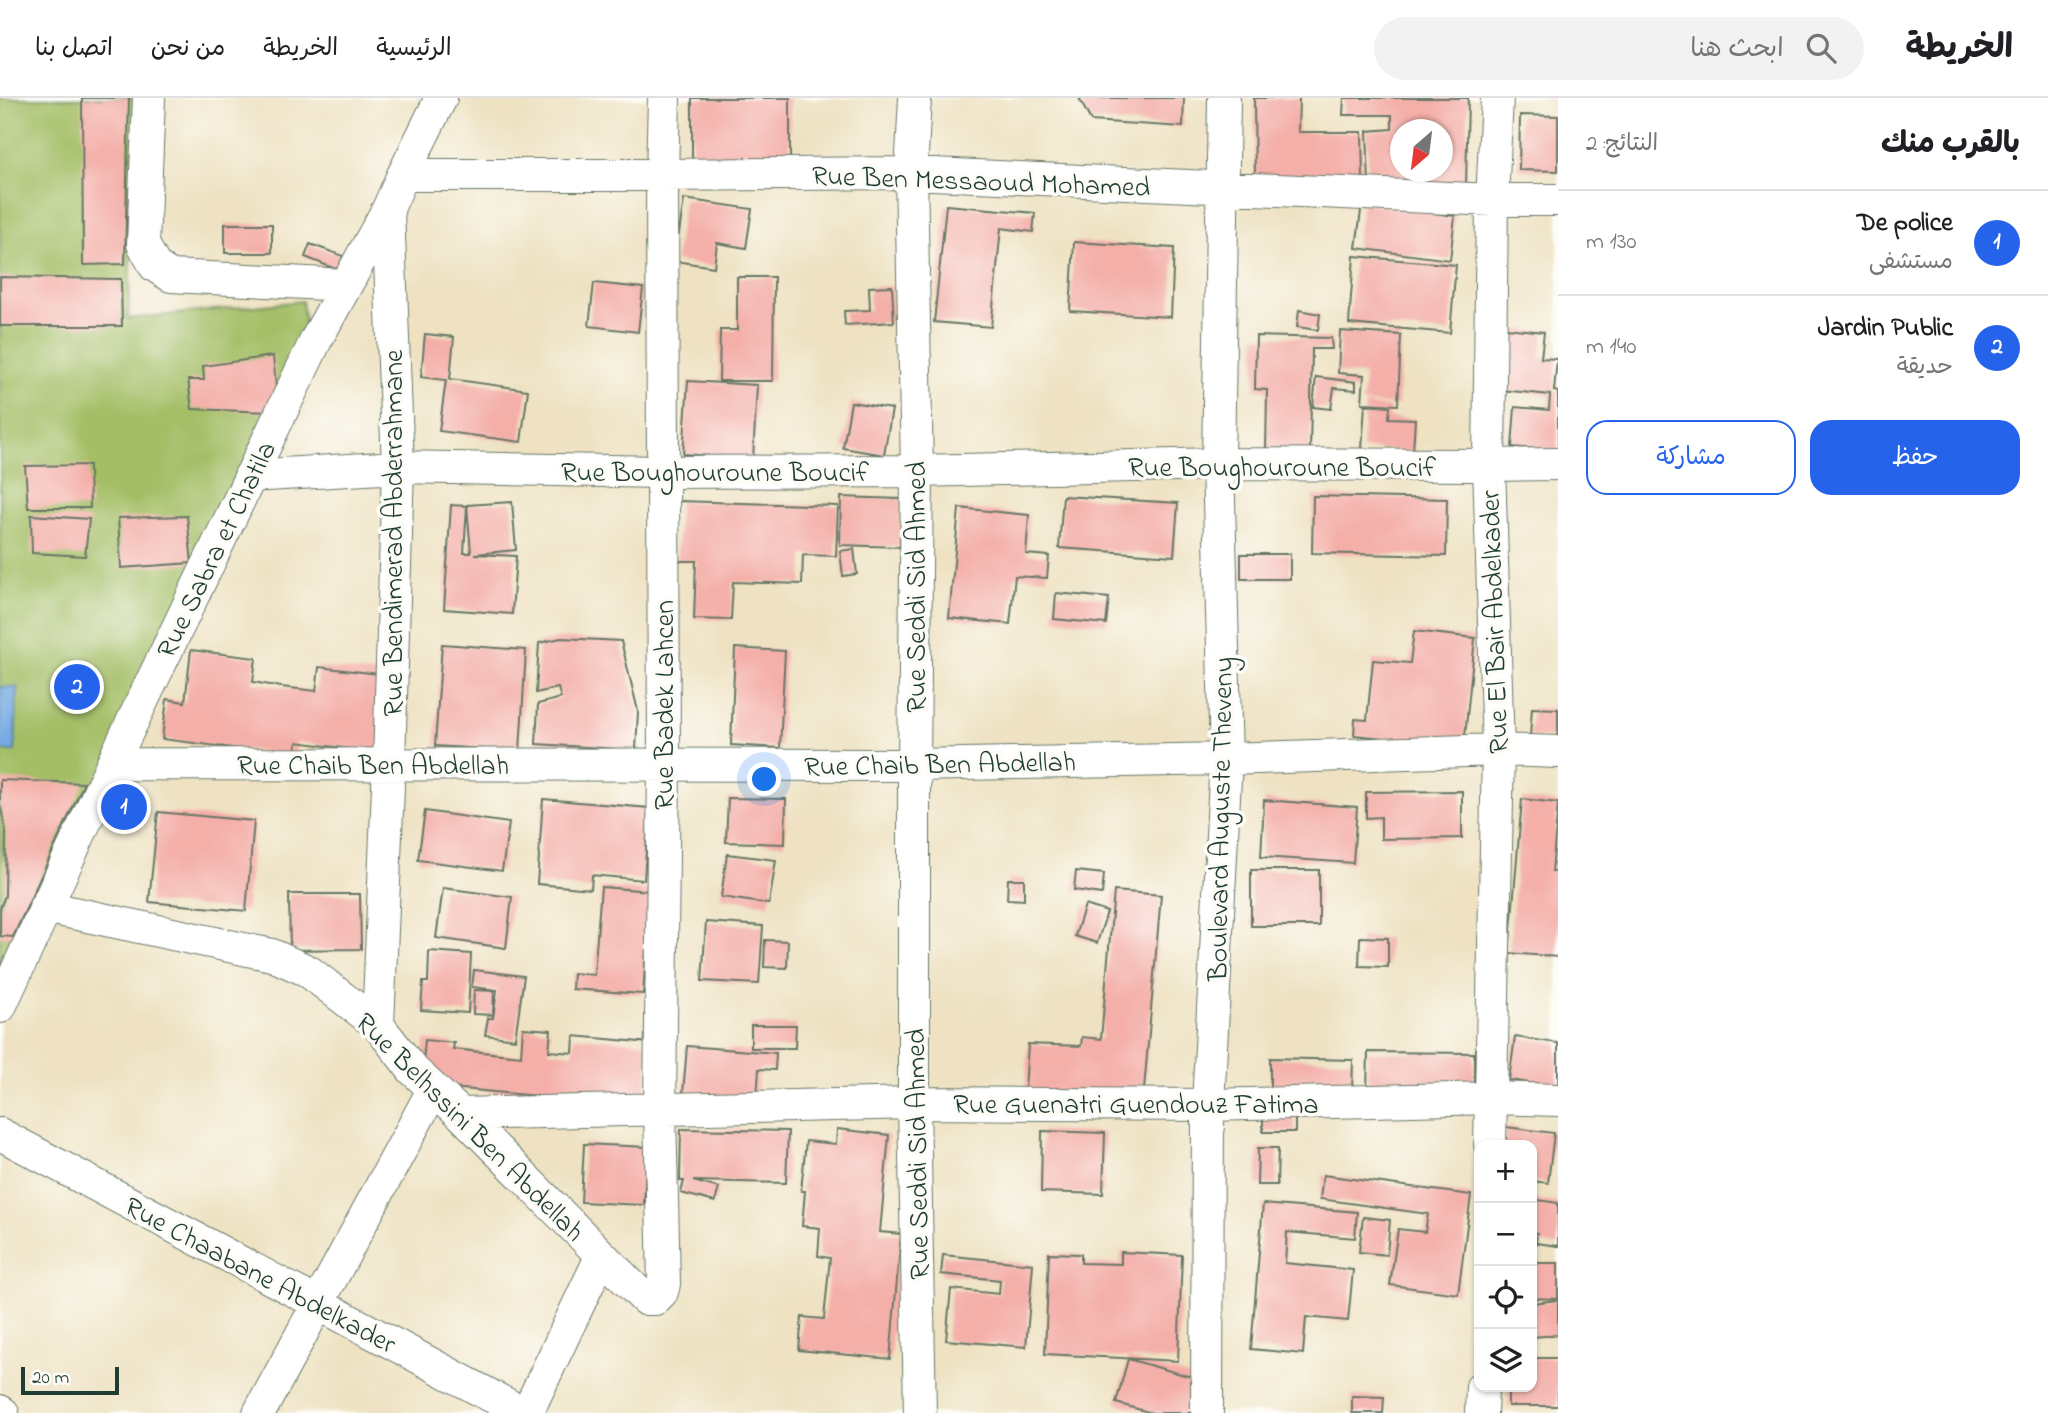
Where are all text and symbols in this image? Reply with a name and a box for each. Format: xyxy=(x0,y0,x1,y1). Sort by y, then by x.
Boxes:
search box xyxy=(1374,17,1864,80)
text: الخريطة xyxy=(1906,25,2013,73)
icon: search xyxy=(1802,29,1840,67)
text: ابحث هنا xyxy=(1690,31,1784,69)
text: اتصل بنا xyxy=(35,32,113,67)
text: من نحن xyxy=(151,32,225,67)
text: الخريطة xyxy=(263,32,338,67)
text: الرئيسية xyxy=(376,32,452,67)
north arrow xyxy=(1390,119,1453,182)
text: بالقرب منك xyxy=(1881,123,2020,167)
text: النتائج: 2 xyxy=(1586,128,1658,161)
street label: Rue Ben Messaoud Mohamed xyxy=(811,157,1151,210)
text: De police xyxy=(1857,205,1953,243)
text: 130 m xyxy=(1586,226,1636,259)
text: 1 xyxy=(1993,226,2001,259)
text: مستشفى xyxy=(1869,246,1953,279)
text: Jardin Public xyxy=(1818,310,1953,348)
text: 140 m xyxy=(1586,331,1636,364)
text: 2 xyxy=(1991,331,2003,364)
street label: Rue Bendimerad Abderrahmane xyxy=(375,349,416,717)
text: حديقة xyxy=(1897,351,1953,384)
button: مشاركة xyxy=(1586,420,1796,495)
button: حفظ xyxy=(1810,420,2020,495)
street label: Rue Sabra et Chatila xyxy=(148,435,288,666)
street label: Rue Boughouroune Boucif xyxy=(1128,449,1436,490)
street label: Rue Boughouroune Boucif xyxy=(561,454,869,495)
street label: Rue Seddi Sid Ahmed xyxy=(898,461,939,713)
street label: Rue El Bair Abdelkader xyxy=(1471,489,1522,754)
street label: Rue Badek Lahcen xyxy=(646,600,687,810)
street label: Boulevard Auguste Theveny xyxy=(1199,657,1246,983)
pin: 2 xyxy=(54,661,100,713)
street label: Rue Chaib Ben Abdellah xyxy=(804,744,1076,789)
street label: Rue Chaib Ben Abdellah xyxy=(237,747,509,788)
your location xyxy=(747,762,781,796)
pin: 1 xyxy=(101,781,147,833)
street label: Rue Belhssini Ben Abdellah xyxy=(344,1004,593,1253)
street label: Rue Seddi Sid Ahmed xyxy=(897,1028,942,1280)
street label: Rue Guenatri Guendouz Fatima xyxy=(953,1086,1319,1127)
map controls xyxy=(1474,1140,1537,1392)
button: + xyxy=(1474,1140,1537,1203)
street label: Rue Chaabane Abdelkader xyxy=(116,1188,403,1366)
button: − xyxy=(1474,1203,1537,1266)
button: locate xyxy=(1474,1266,1537,1329)
button: layers xyxy=(1474,1329,1537,1392)
scale bar xyxy=(21,1364,119,1396)
text: 20 m xyxy=(32,1365,69,1392)

